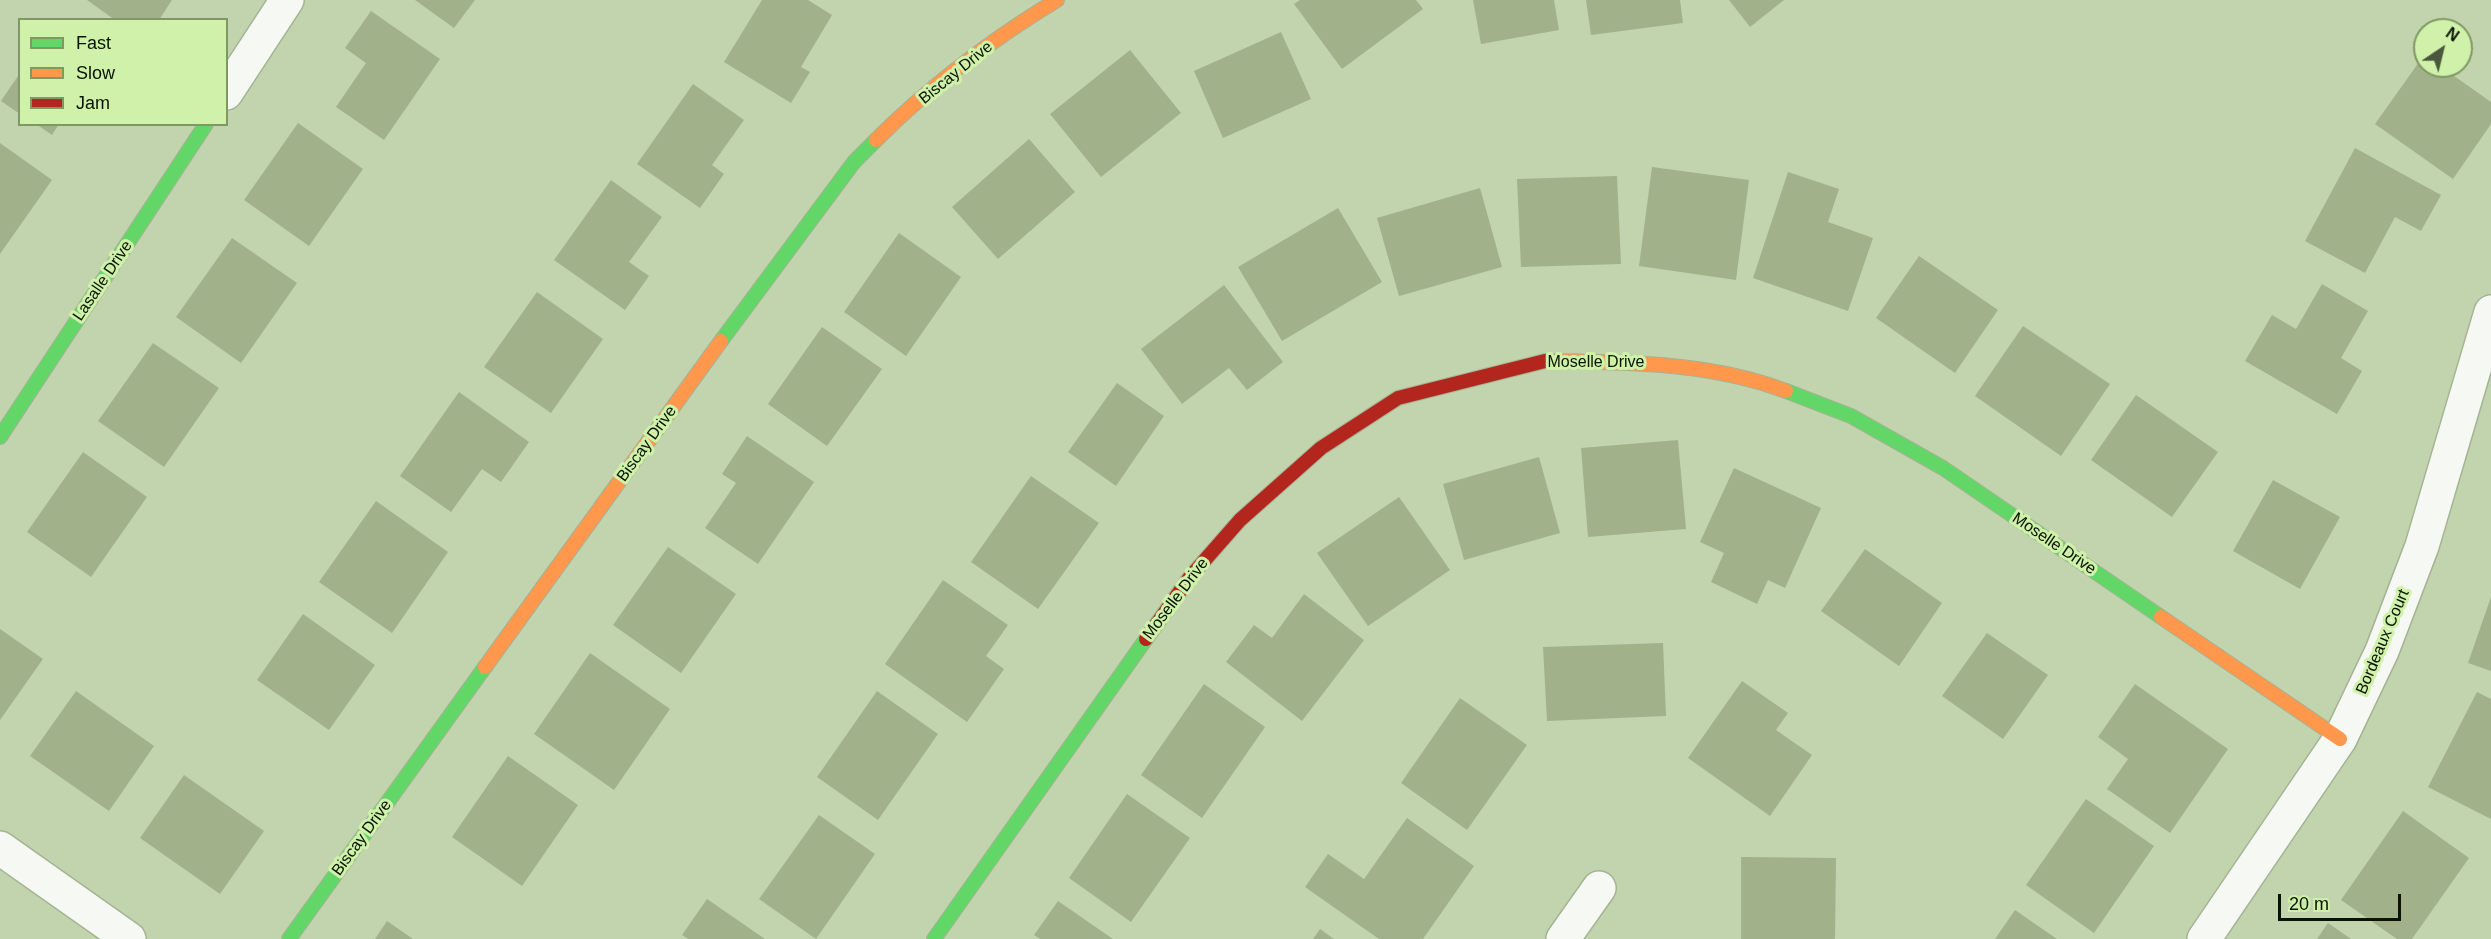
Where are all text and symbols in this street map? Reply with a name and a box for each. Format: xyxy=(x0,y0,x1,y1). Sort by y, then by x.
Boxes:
legend xyxy=(18,18,228,126)
north arrow xyxy=(2413,18,2473,78)
text: N xyxy=(2443,24,2462,45)
text: Fast xyxy=(76,33,111,53)
street label: Biscay Drive xyxy=(915,38,997,108)
text: Slow xyxy=(76,63,115,83)
text: Jam xyxy=(76,93,110,113)
street label: Lasalle Drive xyxy=(69,237,137,325)
street label: Moselle Drive xyxy=(1548,353,1644,373)
street label: Biscay Drive xyxy=(613,402,681,486)
street label: Moselle Drive xyxy=(2008,509,2100,579)
street label: Moselle Drive xyxy=(1139,555,1213,643)
street label: Bordeaux Court xyxy=(2352,587,2414,697)
street label: Biscay Drive xyxy=(328,796,396,880)
scale bar xyxy=(2281,882,2404,920)
text: 20 m xyxy=(2289,894,2329,914)

